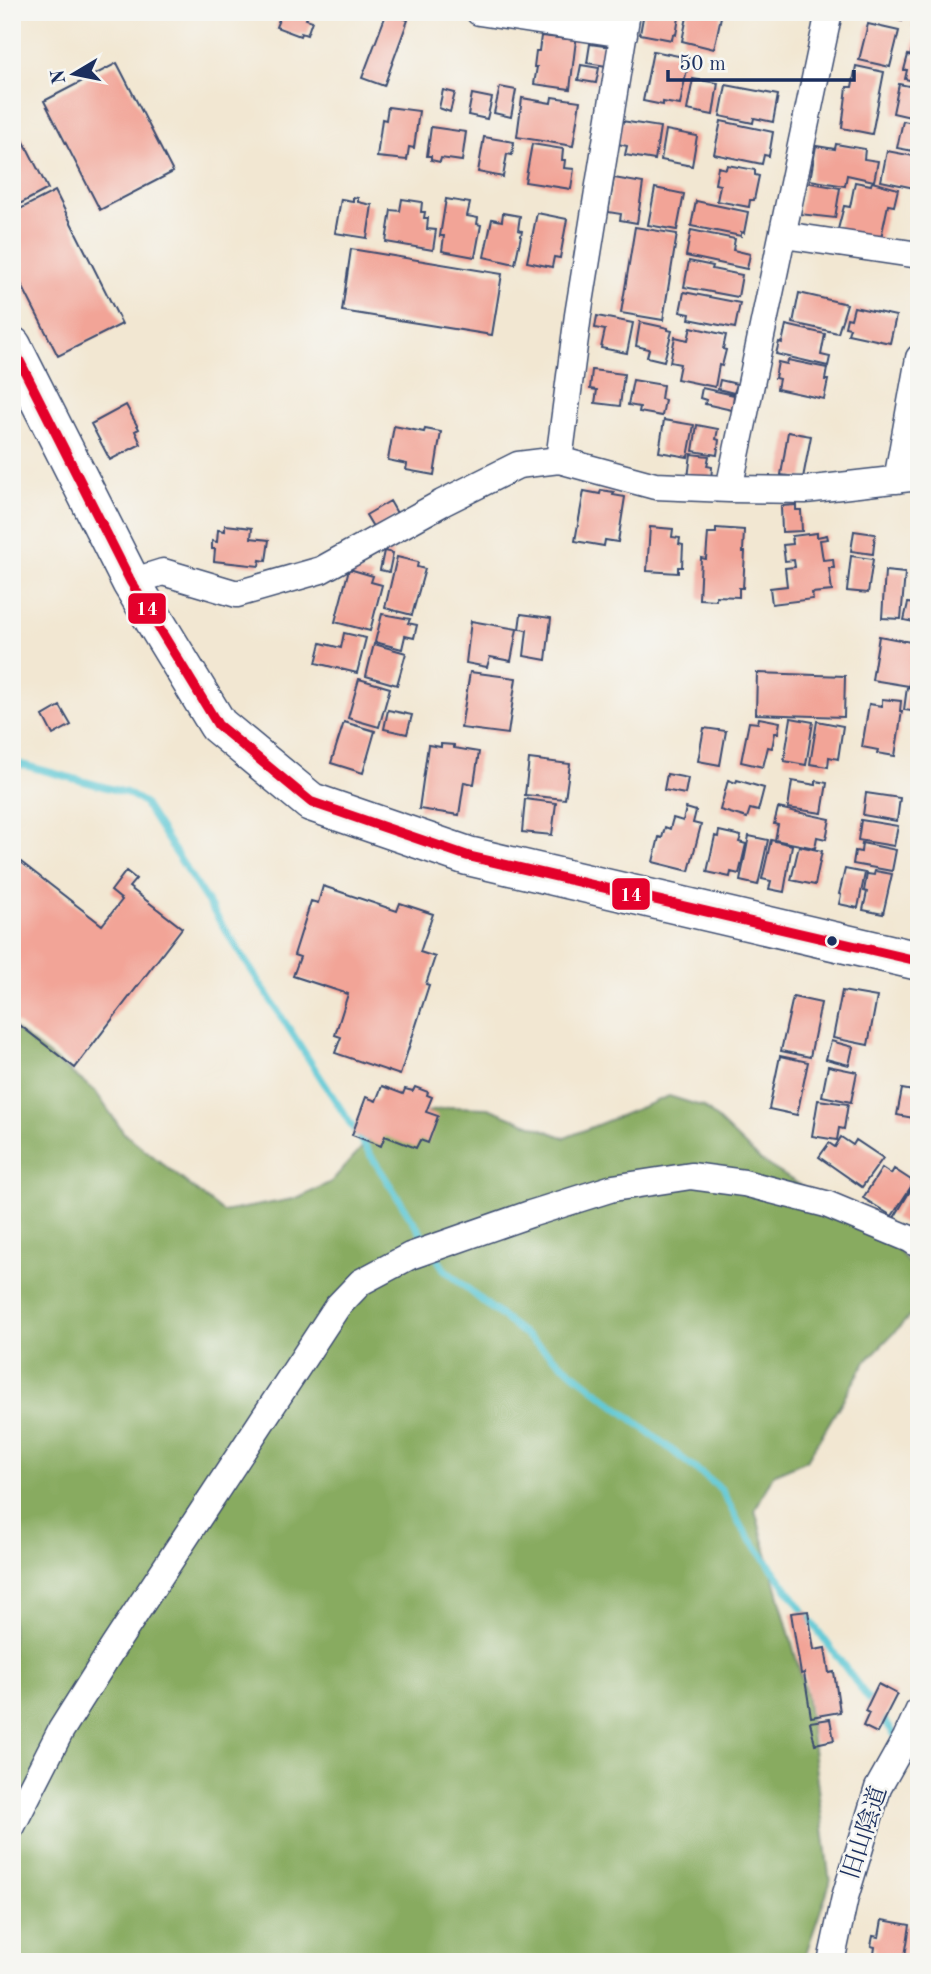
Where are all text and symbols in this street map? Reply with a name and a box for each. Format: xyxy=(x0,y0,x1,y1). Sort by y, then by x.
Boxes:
north arrow xyxy=(38,38,108,108)
scale bar xyxy=(668,38,854,82)
text: 50 m xyxy=(679,54,726,75)
text: N xyxy=(49,67,70,85)
line badge: 14 xyxy=(127,592,167,625)
text: 14 xyxy=(136,601,158,620)
line badge: 14 xyxy=(611,877,651,911)
text: 14 xyxy=(620,887,642,906)
unlabelled marker xyxy=(825,934,839,948)
street label: 旧山陰道 xyxy=(837,1783,892,1882)

